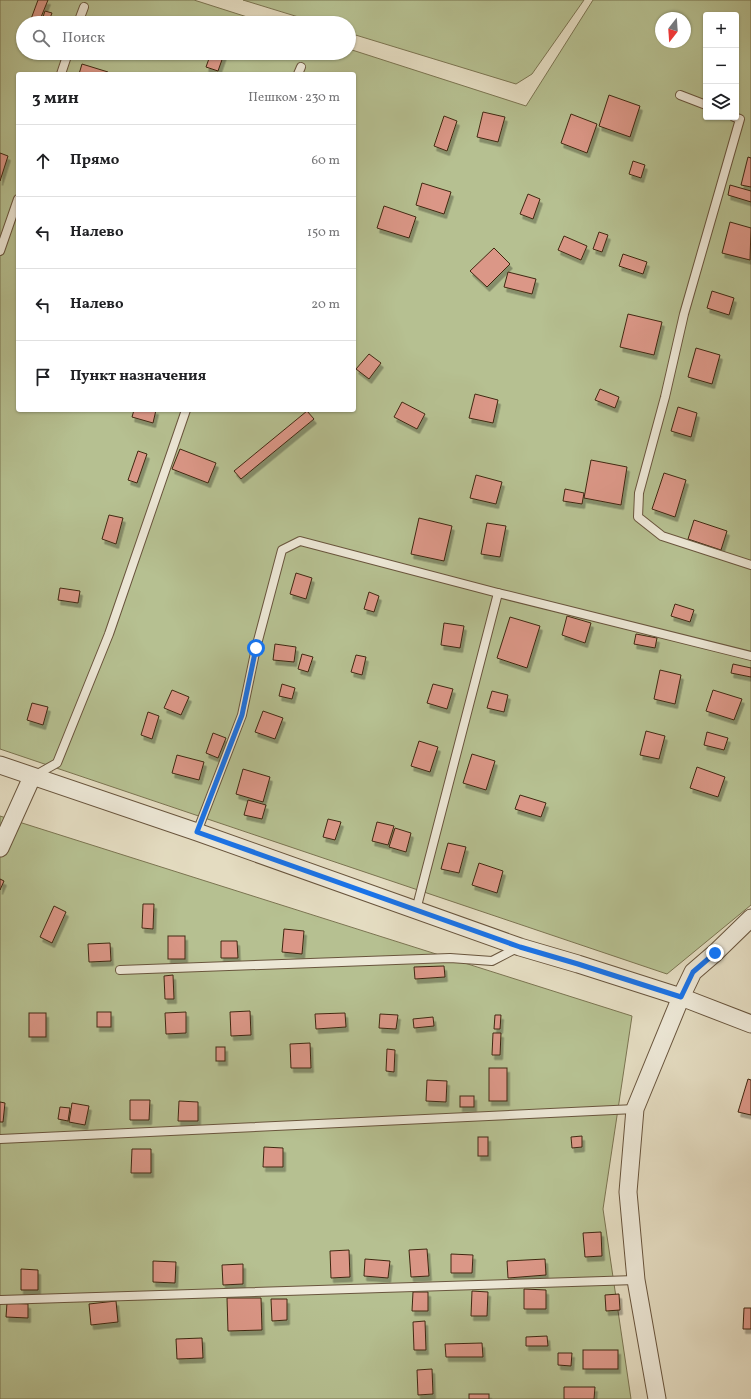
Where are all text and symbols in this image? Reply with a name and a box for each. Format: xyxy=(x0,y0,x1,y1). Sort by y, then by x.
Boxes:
north arrow xyxy=(655,12,691,48)
map controls xyxy=(703,12,739,120)
button: + xyxy=(703,12,739,48)
search box xyxy=(16,16,356,60)
icon: search xyxy=(30,27,52,49)
text: Поиск xyxy=(62,28,105,49)
button: − xyxy=(703,48,739,84)
button: layers xyxy=(703,84,739,120)
text: 3 мин xyxy=(32,87,79,110)
text: Пешком · 230 m xyxy=(248,89,340,107)
icon: ahead xyxy=(32,150,54,172)
text: Прямо xyxy=(70,150,119,171)
text: 60 m xyxy=(312,152,340,170)
icon: left xyxy=(32,222,54,244)
text: Налево xyxy=(70,222,124,243)
text: 150 m xyxy=(307,224,340,242)
icon: left xyxy=(32,294,54,316)
text: Налево xyxy=(70,294,124,315)
text: 20 m xyxy=(311,296,340,314)
icon: arrive xyxy=(32,366,54,388)
text: Пункт назначения xyxy=(70,366,206,387)
route start xyxy=(247,639,265,657)
route end xyxy=(706,944,724,962)

